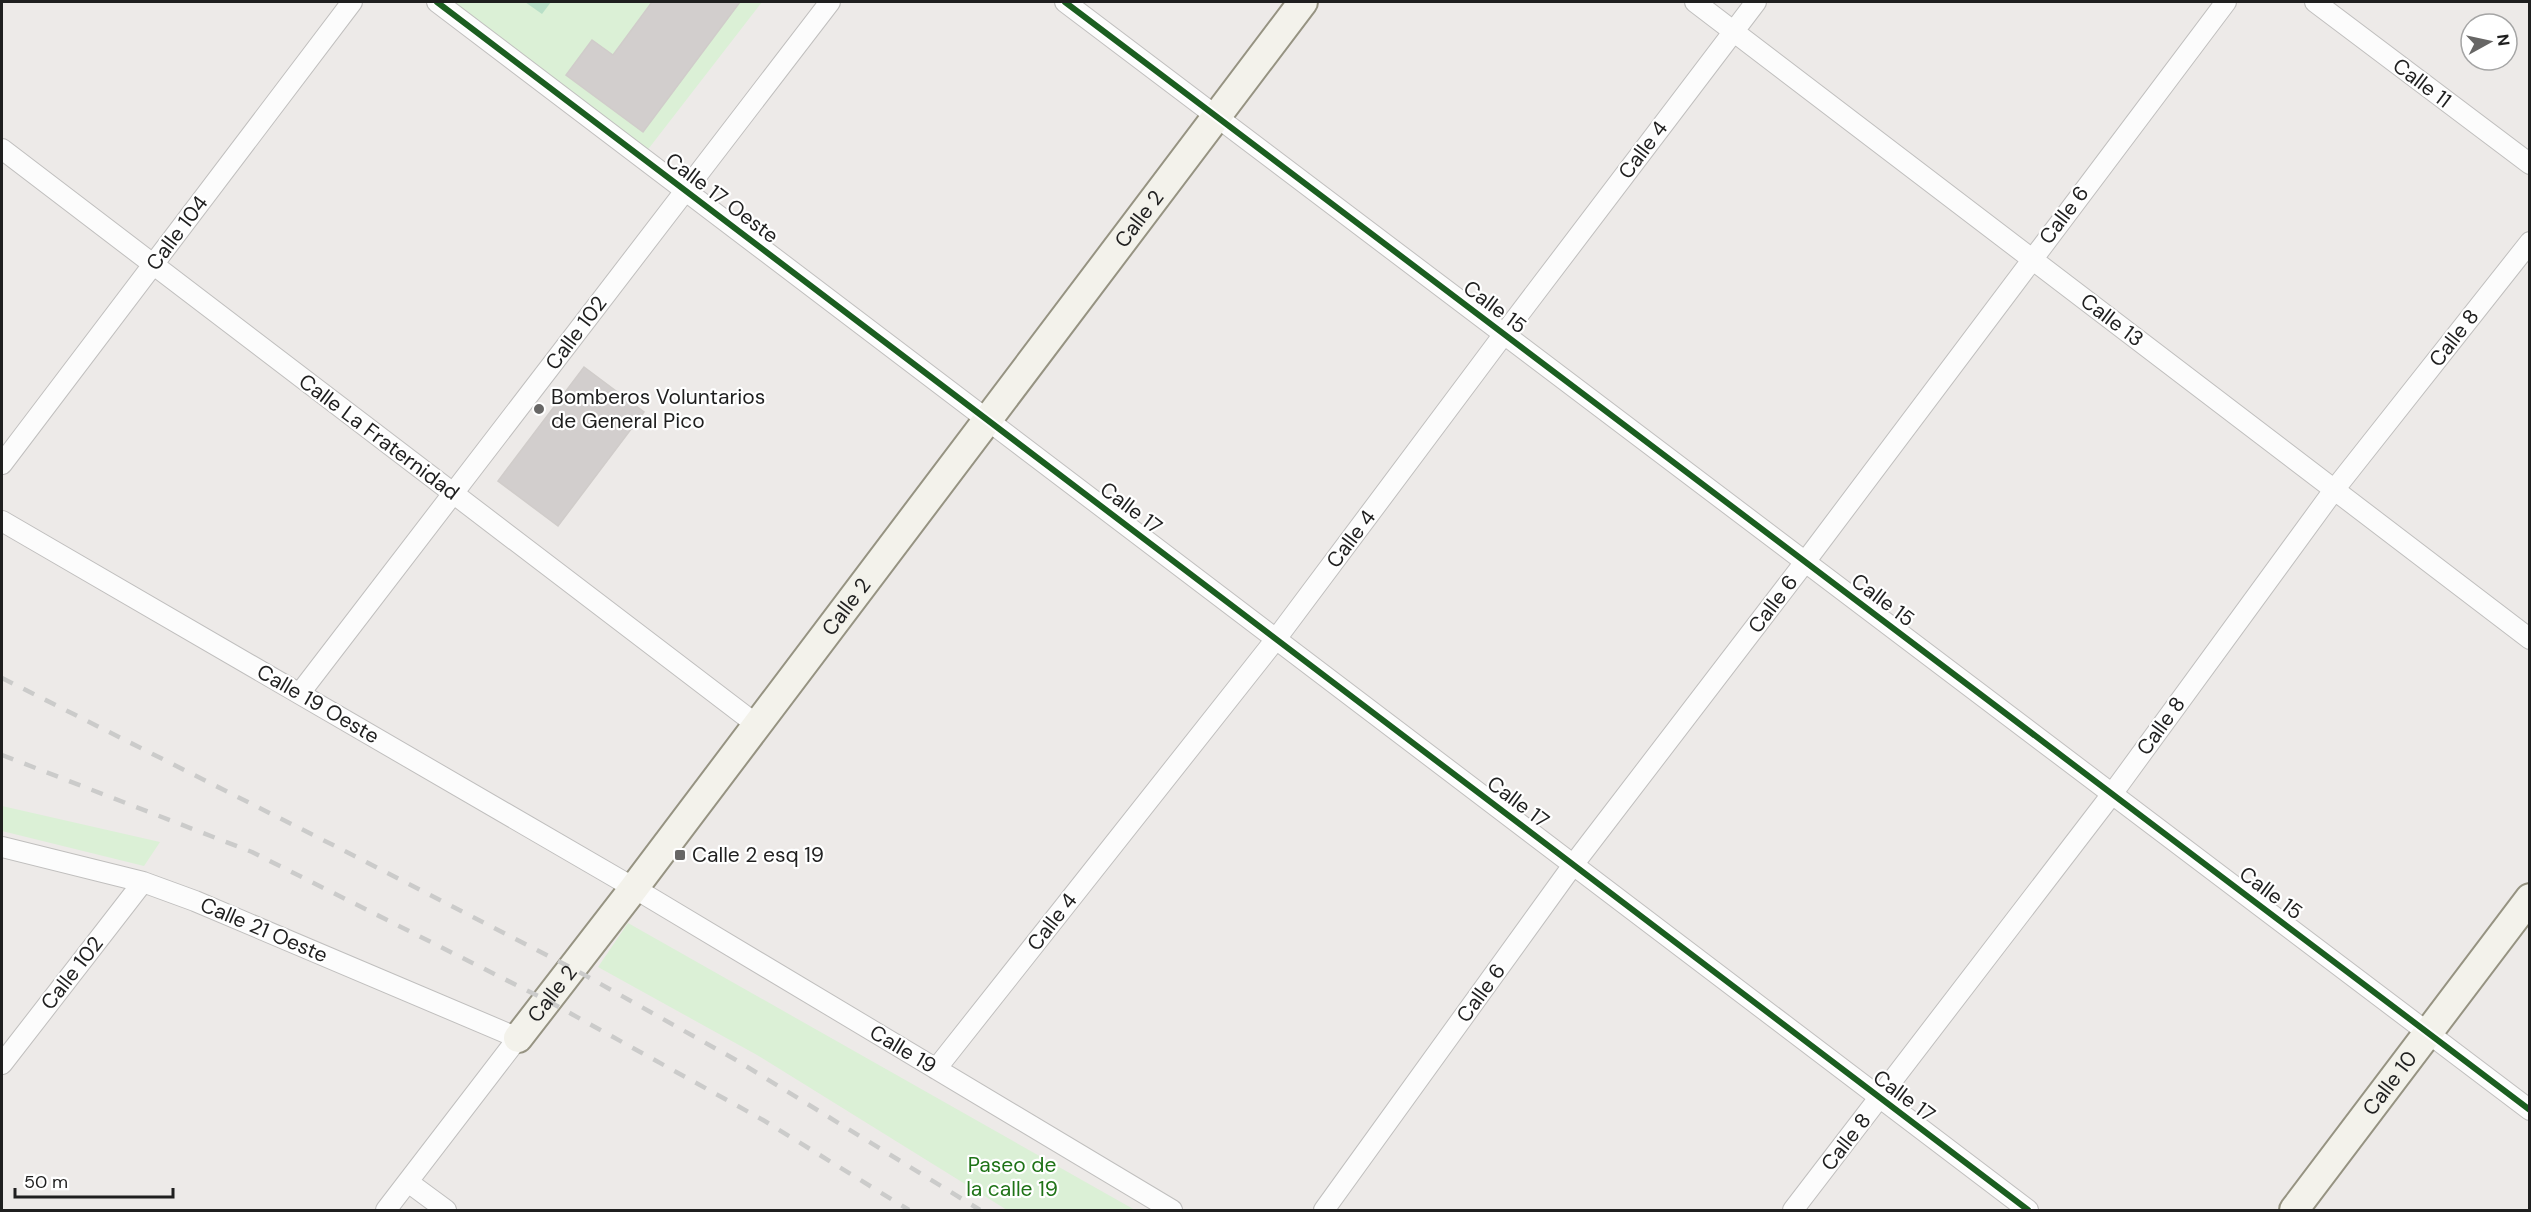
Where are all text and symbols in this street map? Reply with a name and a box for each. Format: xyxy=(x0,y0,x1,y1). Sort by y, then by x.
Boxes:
north arrow xyxy=(2459,12,2519,72)
text: N xyxy=(2492,33,2515,47)
street label: Calle 11 xyxy=(2387,52,2457,114)
street label: Calle 4 xyxy=(1612,115,1674,185)
street label: Calle 17 Oeste xyxy=(660,146,784,250)
street label: Calle 6 xyxy=(2033,180,2095,250)
street label: Calle 2 xyxy=(1108,184,1170,254)
street label: Calle 104 xyxy=(140,190,215,276)
street label: Calle 15 xyxy=(1458,274,1532,340)
street label: Calle 13 xyxy=(2075,287,2149,353)
street label: Calle 102 xyxy=(539,290,613,376)
street label: Calle 8 xyxy=(2423,303,2485,373)
street label: Calle La Fraternidad xyxy=(293,367,465,507)
place label: Bomberos Voluntarios de General Pico xyxy=(551,383,765,435)
marker: Bomberos Voluntarios de General Pico xyxy=(532,402,546,416)
street label: Calle 17 xyxy=(1094,475,1168,541)
street label: Calle 4 xyxy=(1320,504,1382,574)
street label: Calle 15 xyxy=(1846,567,1920,633)
street label: Calle 6 xyxy=(1742,569,1804,639)
street label: Calle 2 xyxy=(815,572,877,641)
street label: Calle 19 Oeste xyxy=(252,658,384,750)
street label: Calle 8 xyxy=(2130,691,2192,761)
street label: Calle 17 xyxy=(1481,769,1555,835)
place label: Calle 2 esq 19 xyxy=(692,841,824,869)
marker: Calle 2 esq 19 xyxy=(673,848,687,862)
street label: Calle 15 xyxy=(2234,860,2308,926)
street label: Calle 4 xyxy=(1021,887,1084,957)
street label: Calle 21 Oeste xyxy=(196,891,332,969)
street label: Calle 102 xyxy=(34,930,110,1016)
street label: Calle 6 xyxy=(1450,958,1512,1028)
street label: Calle 2 xyxy=(521,959,583,1028)
street label: Calle 19 xyxy=(864,1018,942,1080)
street label: Calle 10 xyxy=(2356,1045,2424,1121)
street label: Calle 17 xyxy=(1867,1063,1941,1129)
street label: Calle 8 xyxy=(1815,1107,1877,1177)
park label: Paseo de la calle 19 xyxy=(966,1151,1058,1203)
scale bar xyxy=(15,1161,172,1199)
text: 50 m xyxy=(24,1170,68,1194)

